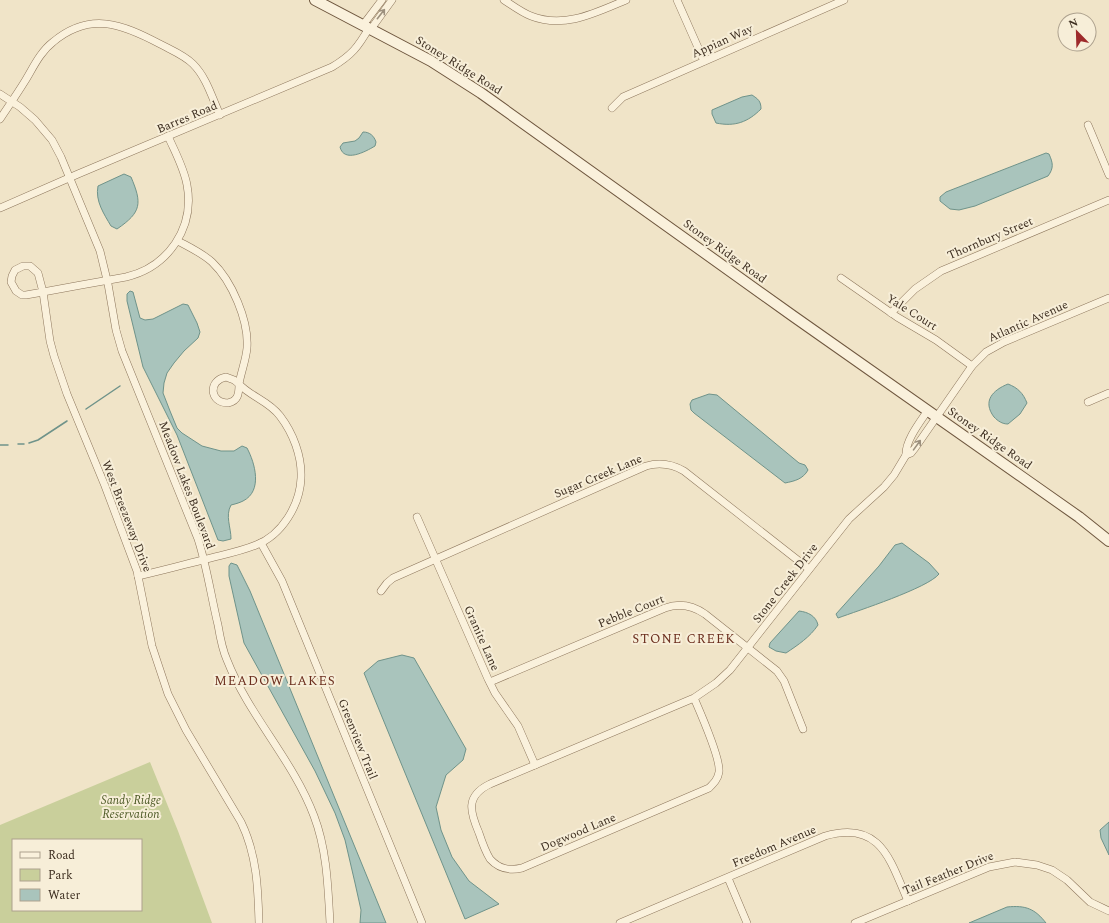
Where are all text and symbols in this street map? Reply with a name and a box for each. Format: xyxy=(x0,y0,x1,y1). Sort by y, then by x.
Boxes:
one-way arrow xyxy=(377,9,385,20)
north arrow xyxy=(1057,12,1097,52)
text: N xyxy=(1066,14,1081,33)
street label: Appian Way xyxy=(688,19,757,63)
street label: Stoney Ridge Road xyxy=(412,31,506,100)
street label: Barres Road xyxy=(154,96,221,139)
street label: Thornbury Street xyxy=(944,212,1036,265)
street label: Stoney Ridge Road xyxy=(679,214,771,288)
street label: Yale Court xyxy=(883,289,941,336)
street label: Atlantic Avenue xyxy=(985,295,1071,348)
street label: Stoney Ridge Road xyxy=(944,402,1036,475)
street label: Meadow Lakes Boulevard xyxy=(153,418,220,552)
one-way arrow xyxy=(913,440,921,451)
street label: Sugar Creek Lane xyxy=(551,449,645,504)
street label: West Breezeway Drive xyxy=(96,458,157,575)
street label: Stone Creek Drive xyxy=(748,539,823,627)
street label: Pebble Court xyxy=(595,590,667,633)
street label: Granite Lane xyxy=(459,602,505,674)
district label: STONE CREEK xyxy=(632,629,736,649)
district label: MEADOW LAKES xyxy=(214,671,336,691)
street label: Greenview Trail xyxy=(333,696,382,782)
park label: Sandy Ridge Reservation xyxy=(101,791,161,824)
street label: Dogwood Lane xyxy=(537,808,619,857)
street label: Freedom Avenue xyxy=(729,820,819,873)
legend xyxy=(12,839,142,911)
text: Road xyxy=(48,846,75,865)
street label: Tail Feather Drive xyxy=(900,846,997,900)
text: Park xyxy=(48,866,73,885)
text: Water xyxy=(48,886,80,905)

